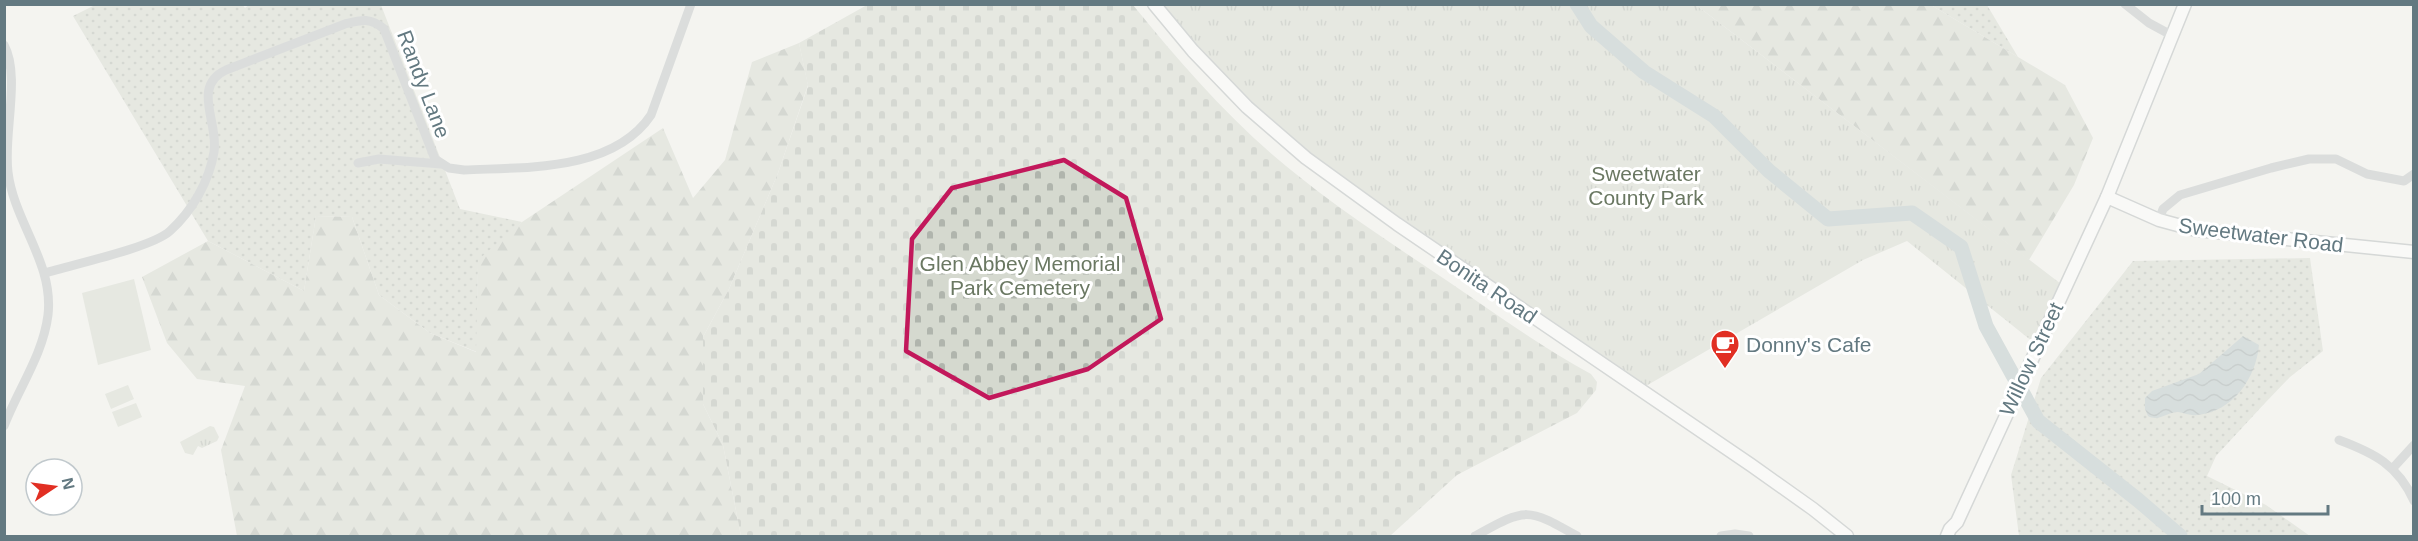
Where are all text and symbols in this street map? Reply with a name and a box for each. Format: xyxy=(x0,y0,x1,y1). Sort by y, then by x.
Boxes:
street label: Randy Lane xyxy=(393,27,455,141)
park label: Sweetwater County Park xyxy=(1588,162,1704,209)
street label: Sweetwater Road xyxy=(2177,213,2345,257)
street label: Bonita Road xyxy=(1433,244,1541,328)
park label: Glen Abbey Memorial Park Cemetery xyxy=(920,252,1120,299)
street label: Willow Street xyxy=(1995,298,2067,419)
cafe icon: Donny's Cafe xyxy=(1709,328,1741,370)
place label: Donny's Cafe xyxy=(1746,333,1871,356)
north arrow xyxy=(24,457,84,517)
text: N xyxy=(59,476,78,491)
scale bar xyxy=(2202,478,2328,516)
text: 100 m xyxy=(2211,489,2261,509)

